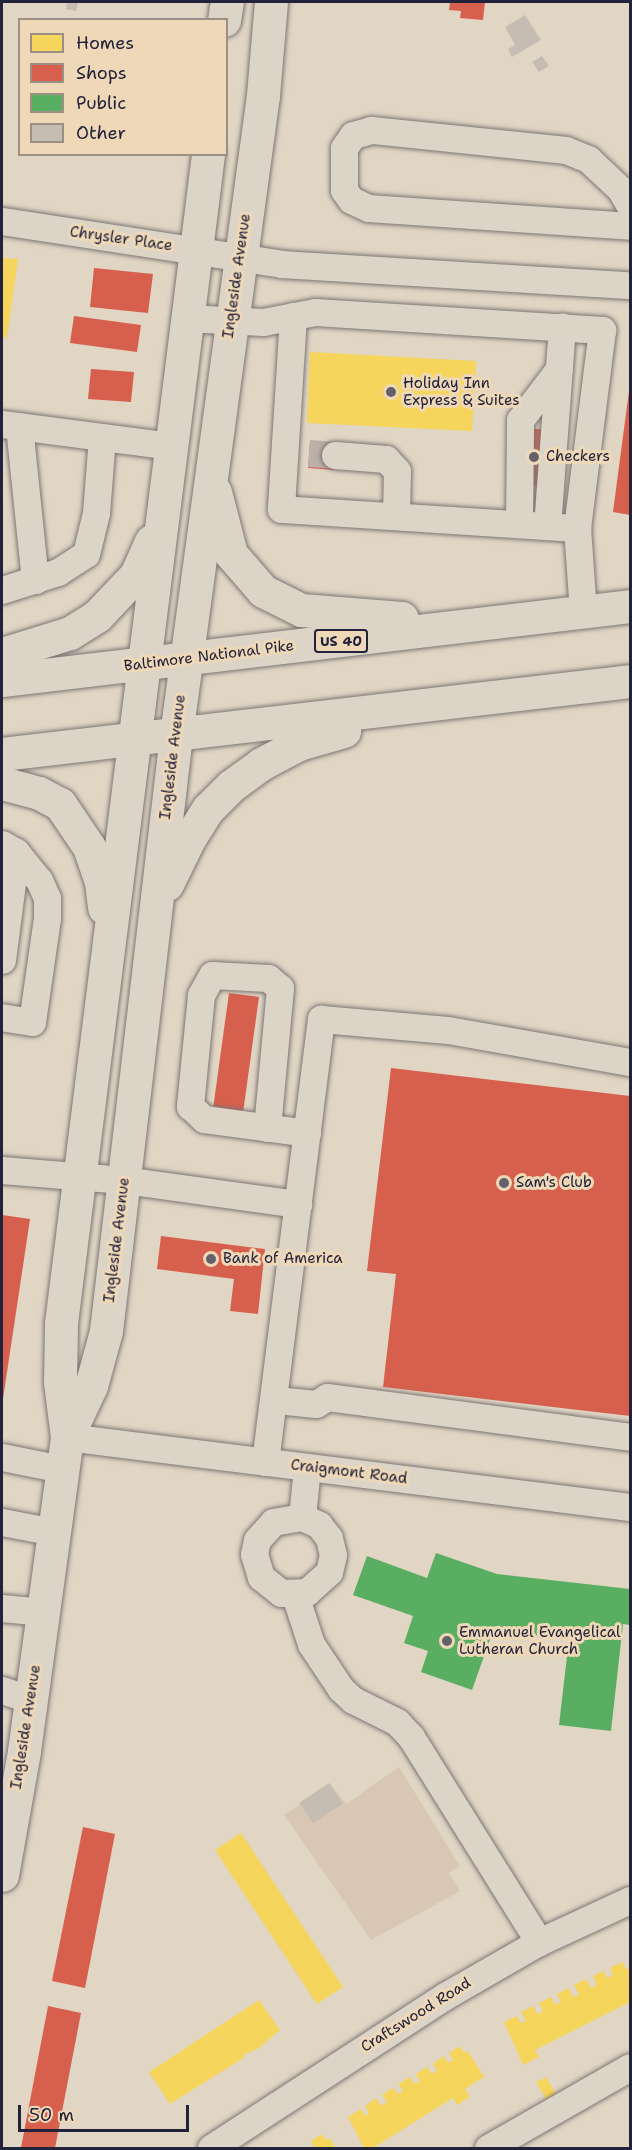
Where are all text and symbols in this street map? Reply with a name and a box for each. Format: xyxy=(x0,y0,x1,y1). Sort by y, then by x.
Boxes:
legend xyxy=(18,18,228,156)
text: Homes xyxy=(76,31,134,55)
text: Shops xyxy=(76,61,127,85)
text: Public xyxy=(76,91,126,115)
text: Other xyxy=(76,121,126,145)
street label: Ingleside Avenue xyxy=(219,212,255,340)
street label: Chrysler Place xyxy=(69,223,173,255)
place label: Holiday Inn Express & Suites xyxy=(403,374,520,409)
marker: Holiday Inn Express & Suites xyxy=(384,385,398,399)
place label: Checkers xyxy=(546,448,610,466)
marker: Checkers xyxy=(527,450,541,464)
road number: US 40 xyxy=(314,630,368,652)
street label: Baltimore National Pike xyxy=(123,637,295,675)
street label: Ingleside Avenue xyxy=(156,693,190,821)
place label: Sam's Club xyxy=(516,1174,592,1192)
street label: Ingleside Avenue xyxy=(100,1176,134,1304)
marker: Sam's Club xyxy=(497,1176,511,1190)
place label: Bank of America xyxy=(223,1250,343,1268)
marker: Bank of America xyxy=(204,1252,218,1266)
street label: Craigmont Road xyxy=(290,1456,408,1488)
place label: Emmanuel Evangelical Lutheran Church xyxy=(459,1623,620,1658)
marker: Emmanuel Evangelical Lutheran Church xyxy=(440,1634,454,1648)
street label: Ingleside Avenue xyxy=(7,1663,45,1791)
street label: Craftswood Road xyxy=(358,1974,474,2056)
scale bar xyxy=(21,2093,192,2131)
text: 50 m xyxy=(29,2103,74,2127)

